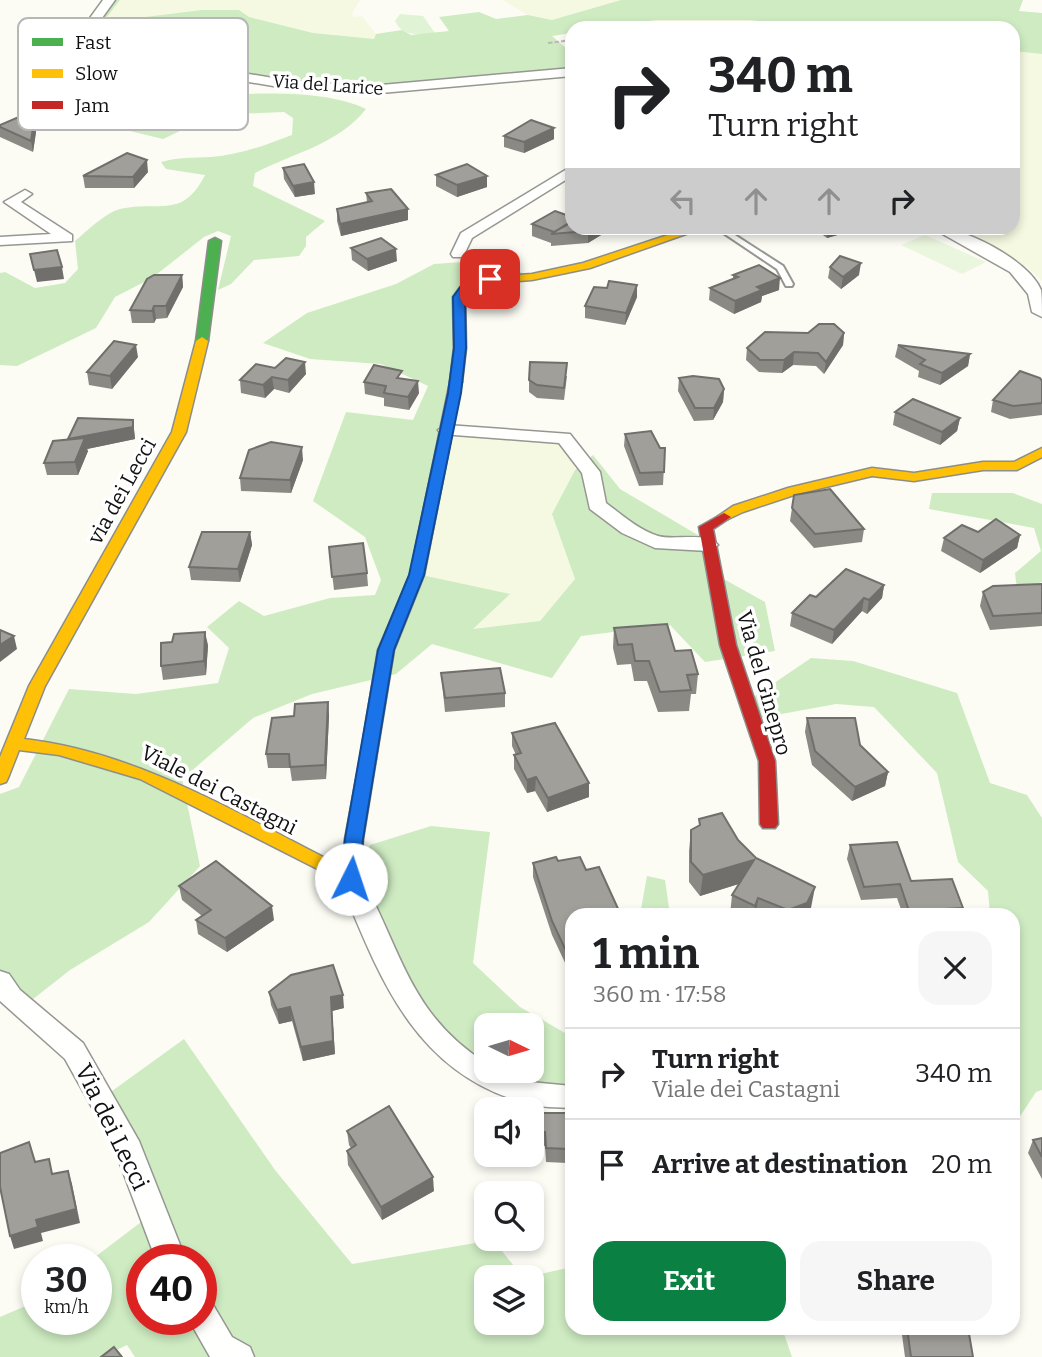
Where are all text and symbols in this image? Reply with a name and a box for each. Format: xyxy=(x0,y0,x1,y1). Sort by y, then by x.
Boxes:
legend xyxy=(18,18,248,130)
text: Fast xyxy=(75,31,112,54)
text: 340 m xyxy=(708,46,853,105)
icon: right xyxy=(593,49,684,140)
text: Slow xyxy=(75,62,118,85)
street label: Via del Larice xyxy=(272,70,384,100)
text: Jam xyxy=(74,94,109,117)
text: Turn right xyxy=(708,106,859,144)
icon: left xyxy=(664,182,702,220)
icon: ahead xyxy=(737,182,775,220)
icon: ahead xyxy=(810,182,848,220)
icon: right xyxy=(883,182,921,220)
pin xyxy=(460,249,520,309)
icon: arrive xyxy=(471,260,509,298)
street label: via dei Lecci xyxy=(82,434,162,549)
street label: Via del Ginepro xyxy=(731,608,797,758)
street label: Viale dei Castagni xyxy=(137,739,301,841)
position arrow xyxy=(314,842,388,916)
text: 1 min xyxy=(593,929,699,979)
button: close xyxy=(918,931,992,1005)
text: 360 m · 17:58 xyxy=(593,980,727,1008)
north arrow xyxy=(474,1013,544,1083)
map controls xyxy=(474,1013,544,1335)
text: Turn right xyxy=(652,1044,779,1075)
icon: right xyxy=(593,1055,631,1093)
text: 340 m xyxy=(915,1058,992,1089)
street label: Via dei Lecci xyxy=(69,1059,155,1195)
text: Viale dei Castagni xyxy=(652,1075,840,1103)
button: sound xyxy=(474,1097,544,1167)
icon: arrive xyxy=(593,1146,631,1184)
text: Arrive at destination xyxy=(652,1149,907,1180)
text: 20 m xyxy=(931,1149,992,1180)
button: search xyxy=(474,1181,544,1251)
button: Exit xyxy=(593,1241,786,1321)
button: Share xyxy=(800,1241,992,1321)
speed limit sign: 40 xyxy=(126,1244,217,1335)
text: 30 xyxy=(45,1259,88,1301)
button: layers xyxy=(474,1265,544,1335)
text: km/h xyxy=(44,1296,89,1318)

